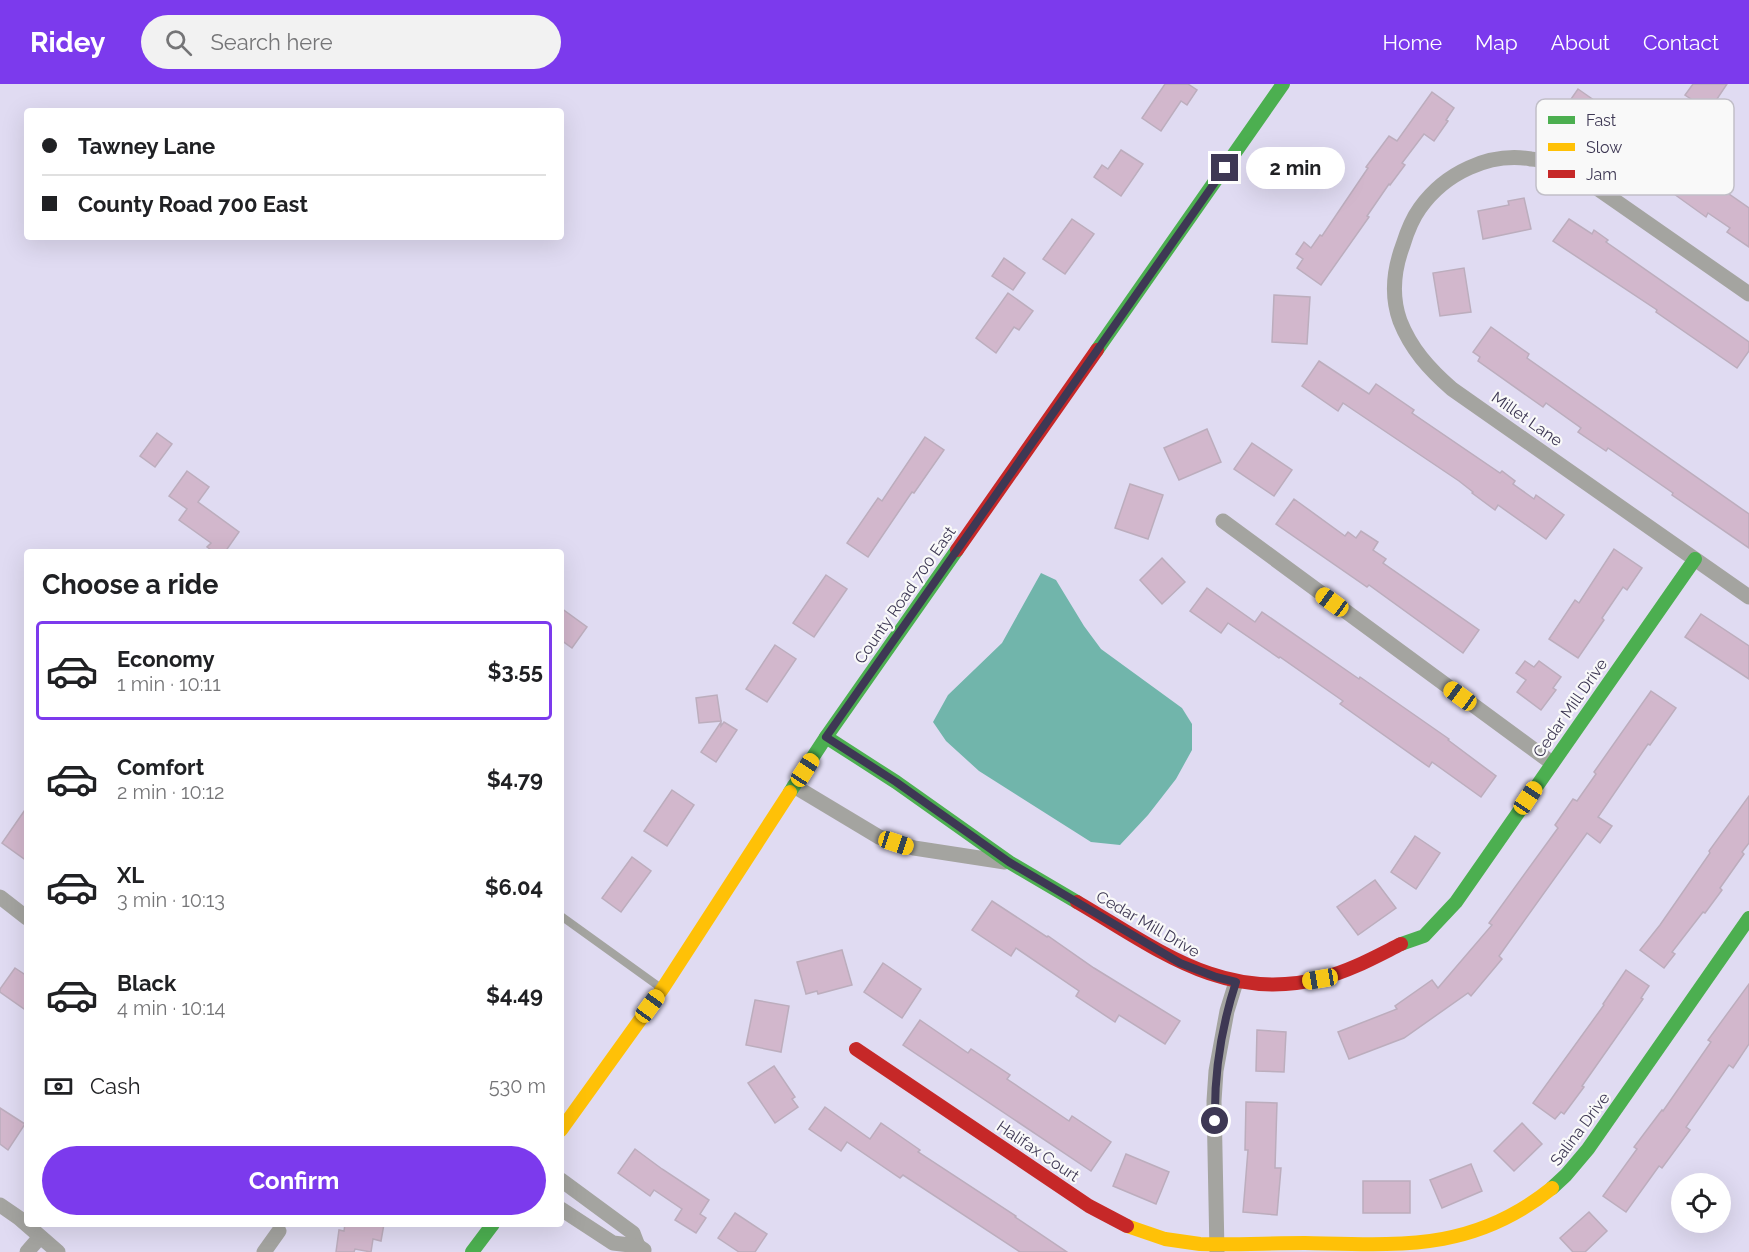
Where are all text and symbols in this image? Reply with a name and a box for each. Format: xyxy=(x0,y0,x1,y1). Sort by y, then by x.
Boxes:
search box xyxy=(141,15,561,69)
text: Ridey xyxy=(30,26,105,59)
icon: search xyxy=(162,26,195,59)
text: Search here xyxy=(210,29,333,55)
text: Home xyxy=(1383,30,1442,55)
text: Map xyxy=(1475,30,1518,55)
text: About xyxy=(1551,30,1610,55)
text: Contact xyxy=(1643,30,1719,55)
legend xyxy=(1536,99,1734,195)
text: Fast xyxy=(1586,111,1617,130)
text: Tawney Lane xyxy=(78,133,215,159)
text: Slow xyxy=(1586,138,1622,157)
callout: 2 min xyxy=(1246,147,1345,189)
route end xyxy=(1211,154,1238,181)
text: 2 min xyxy=(1270,156,1321,180)
text: Jam xyxy=(1586,165,1617,184)
text: County Road 700 East xyxy=(78,191,308,217)
street label: Millet Lane xyxy=(1488,388,1566,450)
street label: County Road 700 East xyxy=(850,522,960,667)
text: Choose a ride xyxy=(42,569,218,600)
car xyxy=(1312,584,1352,620)
icon: car xyxy=(45,644,99,698)
text: Economy xyxy=(117,646,215,672)
street label: Cedar Mill Drive xyxy=(1529,655,1611,761)
text: $3.55 xyxy=(488,658,543,684)
text: 1 min · 10:11 xyxy=(117,672,221,696)
car xyxy=(1440,678,1480,714)
car xyxy=(788,750,822,790)
icon: car xyxy=(45,752,99,806)
text: Comfort xyxy=(117,754,204,780)
text: $4.79 xyxy=(487,766,543,792)
car xyxy=(1510,778,1546,818)
text: 2 min · 10:12 xyxy=(117,780,224,804)
car xyxy=(876,829,916,857)
icon: car xyxy=(45,860,99,914)
text: XL xyxy=(117,862,144,888)
text: $6.04 xyxy=(485,874,543,900)
street label: Cedar Mill Drive xyxy=(1093,887,1203,961)
text: 3 min · 10:13 xyxy=(117,888,225,912)
car xyxy=(1301,967,1339,991)
icon: car xyxy=(45,968,99,1022)
text: Black xyxy=(117,970,176,996)
text: $4.49 xyxy=(486,982,543,1008)
car xyxy=(632,986,668,1026)
text: 4 min · 10:14 xyxy=(117,996,225,1020)
icon: cash xyxy=(42,1070,75,1103)
text: Cash xyxy=(90,1073,141,1099)
text: 530 m xyxy=(489,1074,546,1098)
street label: Salina Drive xyxy=(1546,1089,1614,1169)
route start xyxy=(1201,1107,1228,1134)
street label: Halifax Court xyxy=(993,1116,1083,1186)
button: Confirm xyxy=(42,1146,546,1215)
map controls xyxy=(1671,1173,1731,1233)
button: locate xyxy=(1671,1173,1731,1233)

